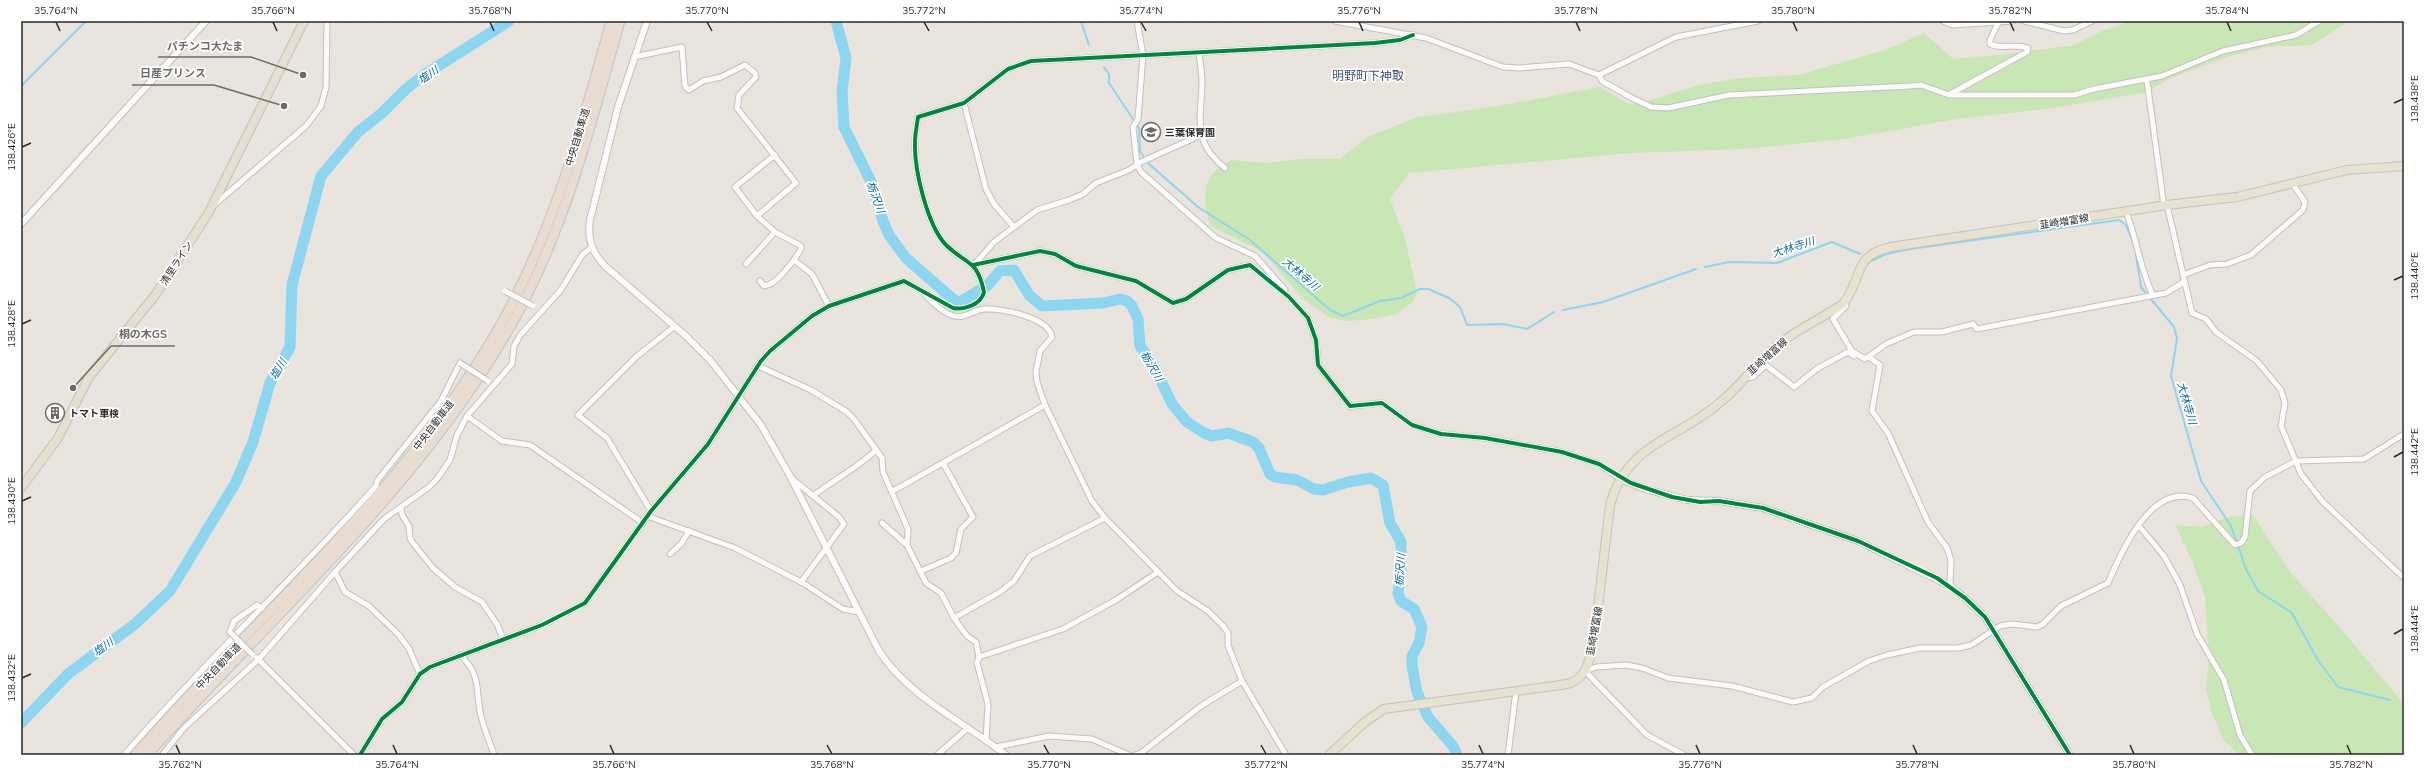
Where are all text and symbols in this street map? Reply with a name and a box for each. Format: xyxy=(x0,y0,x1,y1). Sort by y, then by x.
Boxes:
text: 35.764°N xyxy=(34,4,78,17)
text: 35.766°N xyxy=(251,4,295,17)
text: 35.768°N xyxy=(468,4,512,17)
text: 35.770°N xyxy=(685,4,729,17)
text: 35.772°N xyxy=(902,4,946,17)
text: 35.774°N xyxy=(1119,4,1163,17)
text: 35.776°N xyxy=(1337,4,1381,17)
text: 35.778°N xyxy=(1554,4,1598,17)
text: 35.780°N xyxy=(1771,4,1815,17)
text: 35.782°N xyxy=(1988,4,2032,17)
text: 35.784°N xyxy=(2205,4,2249,17)
callout: パチンコ大たま xyxy=(158,34,251,57)
text: パチンコ大たま xyxy=(167,39,243,53)
callout: 日産プリンス xyxy=(132,62,214,85)
water label: 塩川 xyxy=(415,62,442,87)
text: 日産プリンス xyxy=(140,66,206,80)
district label: 明野町下神取 xyxy=(1332,68,1404,83)
text: 138.438°E xyxy=(2408,75,2421,123)
street label: 中央自動車道 xyxy=(562,107,592,168)
school or university icon: 三葉保育園 xyxy=(1140,121,1162,143)
text: 138.426°E xyxy=(5,123,18,171)
place label: 三葉保育園 xyxy=(1165,126,1215,139)
water label: 栃沢川 xyxy=(864,179,889,216)
street label: 韮崎増富線 xyxy=(2038,211,2090,232)
water label: 大林寺川 xyxy=(1770,233,1817,260)
street label: 清里ライン xyxy=(157,239,195,288)
text: 138.440°E xyxy=(2408,252,2421,300)
water label: 大林寺川 xyxy=(1280,254,1323,294)
text: 138.428°E xyxy=(5,300,18,348)
callout: 桐の木GS xyxy=(111,323,175,346)
text: 桐の木GS xyxy=(119,327,167,341)
street label: 韮崎増富線 xyxy=(1744,335,1790,378)
water label: 栃沢川 xyxy=(1138,348,1167,385)
water label: 塩川 xyxy=(266,355,290,382)
water label: 大林寺川 xyxy=(2174,380,2200,427)
street label: 中央自動車道 xyxy=(410,397,457,453)
building icon: トマト車検 xyxy=(44,402,66,424)
place label: トマト車検 xyxy=(69,407,119,420)
text: 138.442°E xyxy=(2408,428,2421,476)
text: 138.430°E xyxy=(5,477,18,525)
water label: 栃沢川 xyxy=(1392,552,1408,587)
street label: 韮崎増富線 xyxy=(1584,605,1605,657)
text: 138.444°E xyxy=(2408,605,2421,653)
water label: 塩川 xyxy=(90,634,117,659)
street label: 中央自動車道 xyxy=(193,640,244,692)
text: 138.432°E xyxy=(5,654,18,702)
text: 35.762°N xyxy=(158,758,202,771)
text: 35.764°N xyxy=(375,758,419,771)
text: 35.766°N xyxy=(592,758,636,771)
text: 35.768°N xyxy=(810,758,854,771)
text: 35.770°N xyxy=(1027,758,1071,771)
text: 35.772°N xyxy=(1244,758,1288,771)
text: 35.774°N xyxy=(1461,758,1505,771)
text: 35.776°N xyxy=(1678,758,1722,771)
text: 35.778°N xyxy=(1895,758,1939,771)
text: 35.780°N xyxy=(2112,758,2156,771)
text: 35.782°N xyxy=(2329,758,2373,771)

